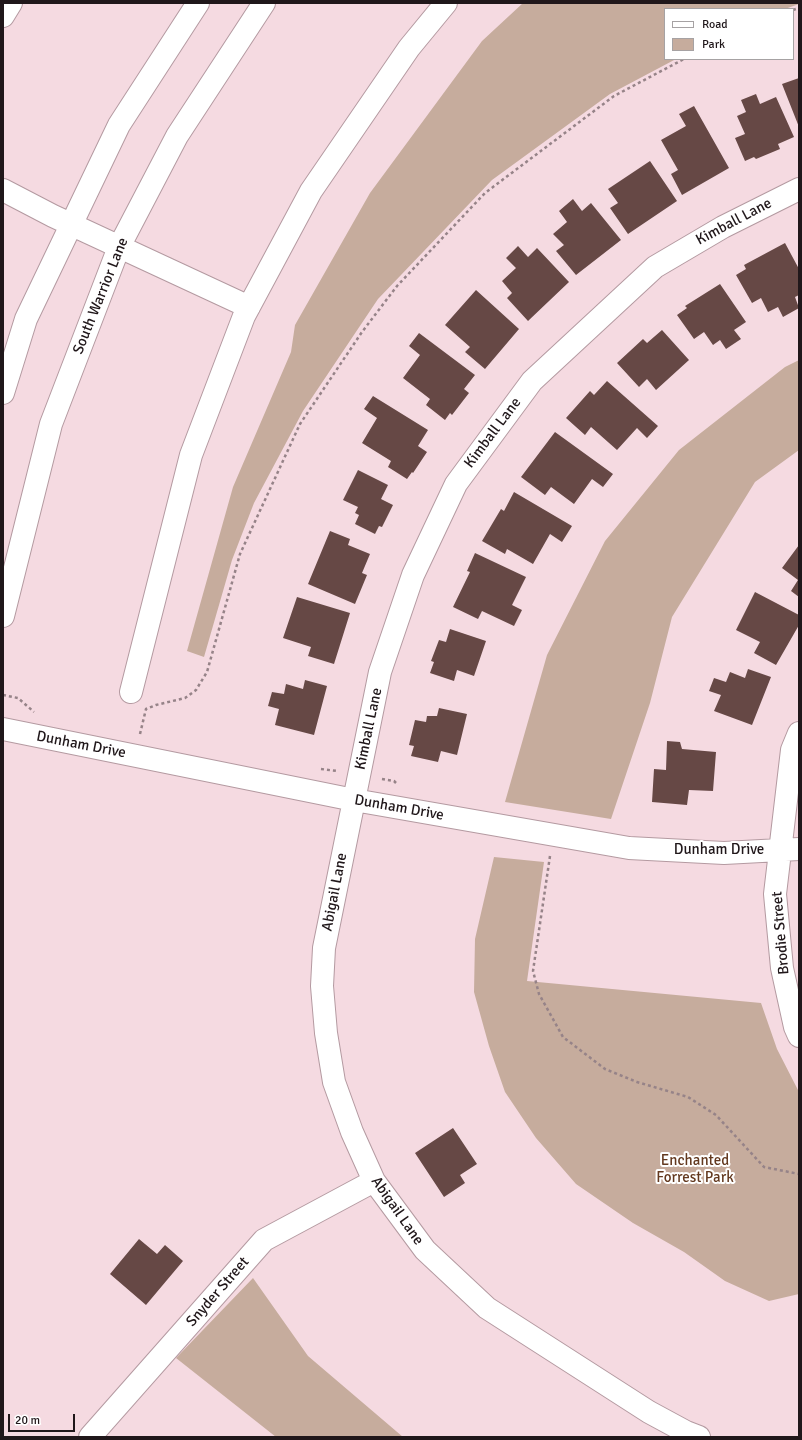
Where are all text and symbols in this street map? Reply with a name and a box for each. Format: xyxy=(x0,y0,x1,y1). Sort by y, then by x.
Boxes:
legend xyxy=(664,8,794,60)
text: Road xyxy=(702,17,728,32)
text: Park xyxy=(702,37,725,52)
street label: Kimball Lane xyxy=(693,194,775,250)
street label: South Warrior Lane xyxy=(69,235,133,357)
street label: Kimball Lane xyxy=(461,394,525,472)
street label: Kimball Lane xyxy=(352,686,386,772)
street label: Dunham Drive xyxy=(35,728,127,762)
street label: Dunham Drive xyxy=(353,791,445,825)
street label: Dunham Drive xyxy=(674,841,764,859)
street label: Abigail Lane xyxy=(319,851,351,933)
street label: Brodie Street xyxy=(768,891,794,975)
park label: Enchanted Forrest Park xyxy=(656,1152,734,1187)
street label: Abigail Lane xyxy=(367,1173,427,1249)
street label: Snyder Street xyxy=(183,1253,253,1331)
scale bar xyxy=(10,1406,77,1432)
text: 20 m xyxy=(15,1413,40,1428)

